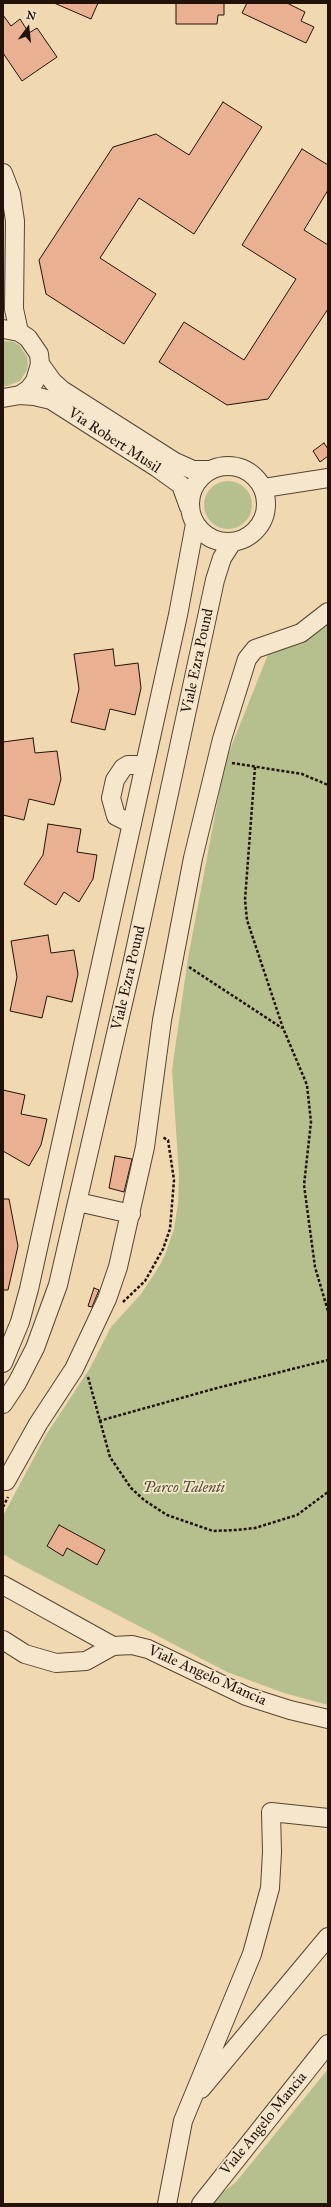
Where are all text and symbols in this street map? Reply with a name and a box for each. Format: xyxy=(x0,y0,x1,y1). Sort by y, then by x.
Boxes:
north arrow xyxy=(8,8,48,48)
text: N xyxy=(25,8,37,23)
street label: Via Robert Musil xyxy=(64,404,164,478)
street label: Viale Ezra Pound xyxy=(178,607,218,715)
street label: Viale Ezra Pound xyxy=(108,924,150,1032)
park label: Parco Talenti xyxy=(143,1479,225,1497)
street label: Viale Angelo Mancia xyxy=(145,1642,269,1710)
street label: Viale Angelo Mancia xyxy=(217,2069,311,2179)

